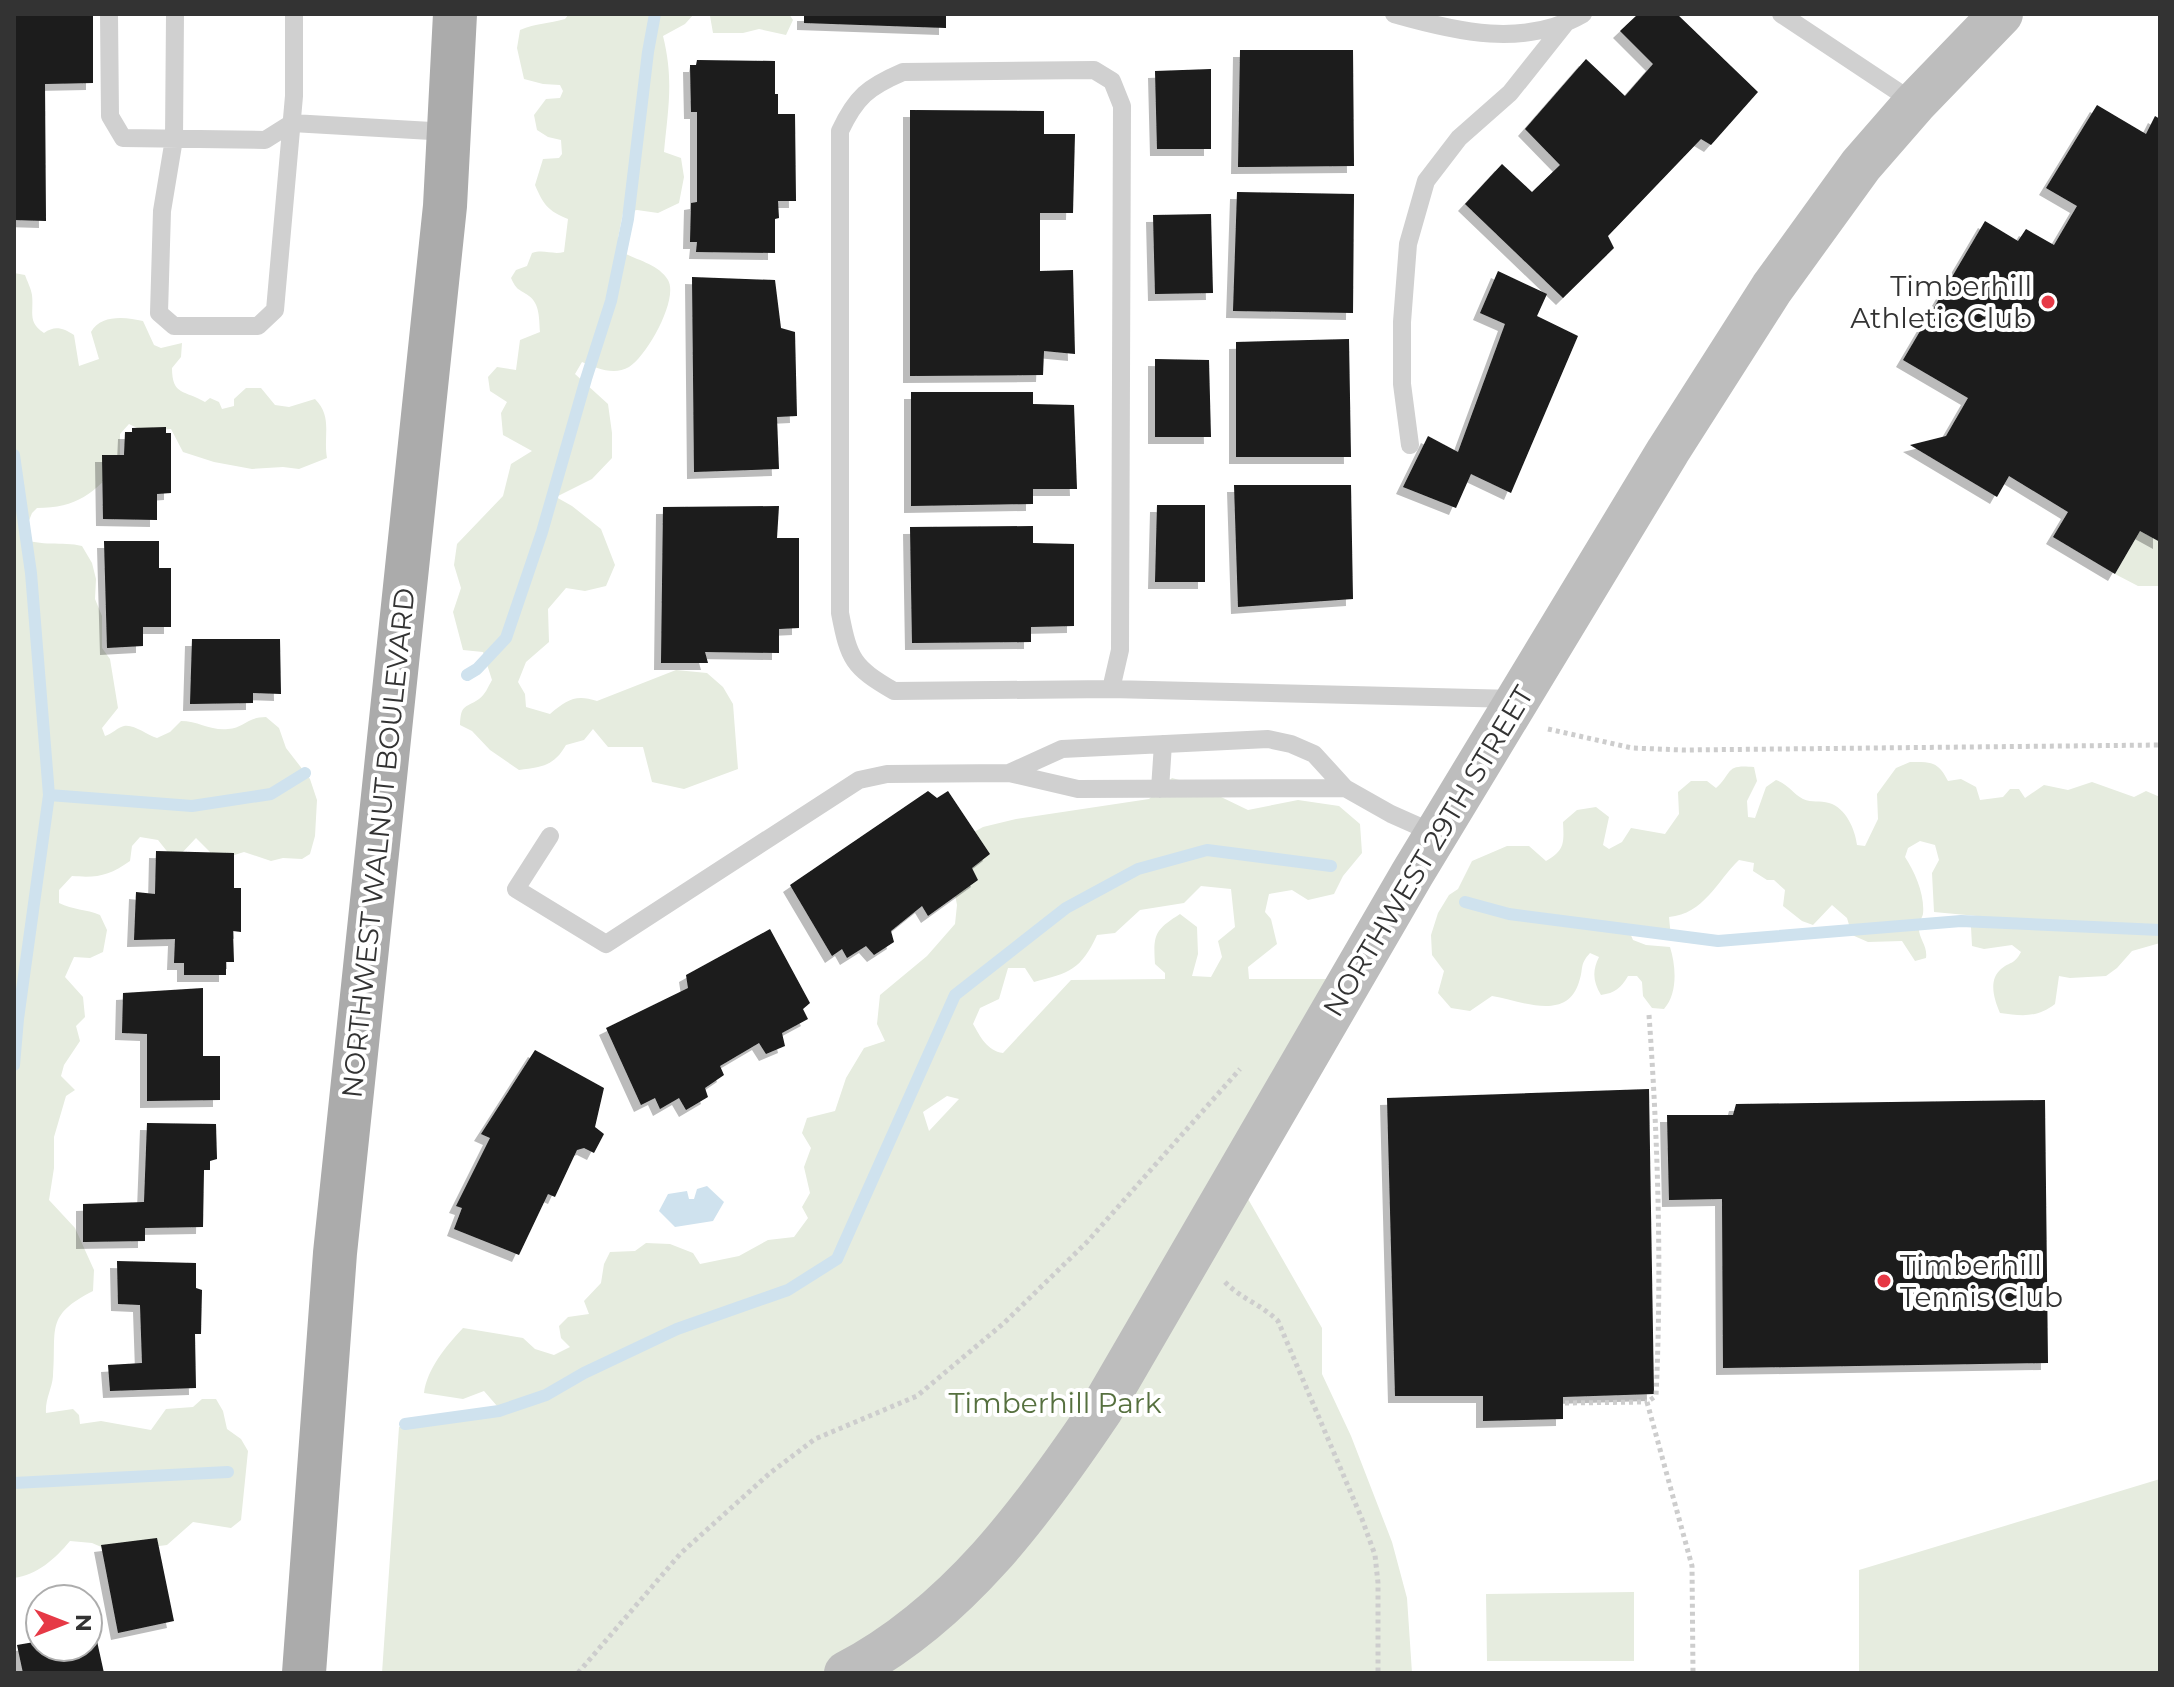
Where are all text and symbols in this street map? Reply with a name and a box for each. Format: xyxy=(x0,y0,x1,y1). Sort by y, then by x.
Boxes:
place label: Timberhill Athletic Club xyxy=(1850,269,2032,335)
marker: Timberhill Athletic Club xyxy=(2039,293,2057,311)
street label: NORTHWEST WALNUT BOULEVARD xyxy=(334,586,422,1100)
street label: NORTHWEST 29TH STREET xyxy=(1316,679,1540,1023)
place label: Timberhill Tennis Club xyxy=(1900,1248,2063,1314)
marker: Timberhill Tennis Club xyxy=(1875,1272,1893,1290)
park label: Timberhill Park xyxy=(948,1386,1162,1420)
north arrow xyxy=(24,1583,104,1663)
text: N xyxy=(70,1614,97,1632)

